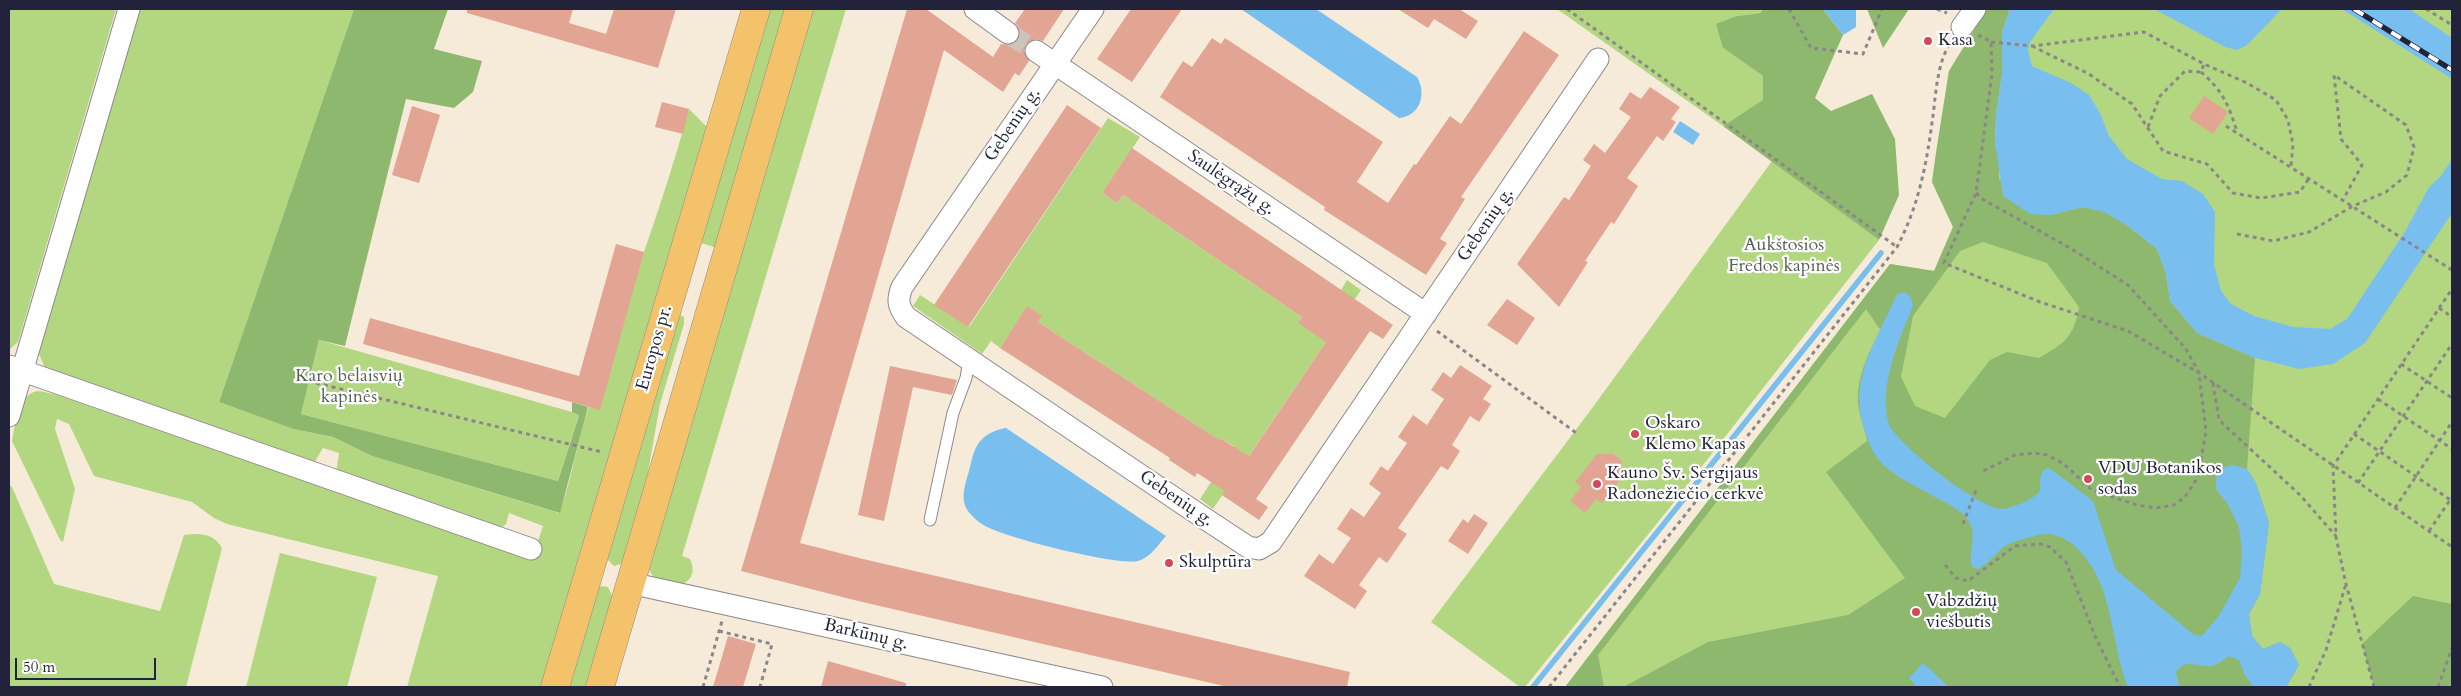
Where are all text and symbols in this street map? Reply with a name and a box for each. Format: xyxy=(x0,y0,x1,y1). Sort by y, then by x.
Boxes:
place label: Kasa xyxy=(1938,30,1973,52)
marker: Kasa xyxy=(1922,35,1934,47)
street label: Gebenių g. xyxy=(980,84,1046,166)
street label: Saulėgrąžų g. xyxy=(1183,146,1279,220)
street label: Gebenių g. xyxy=(1453,184,1519,266)
park label: Aukštosios Fredos kapinės xyxy=(1728,235,1840,278)
street label: Europos pr. xyxy=(632,303,678,393)
park label: Karo belaisvių kapinės xyxy=(295,366,403,408)
place label: Oskaro Klemo Kapas xyxy=(1645,413,1745,456)
marker: Oskaro Klemo Kapas xyxy=(1629,428,1641,440)
place label: VDU Botanikos sodas xyxy=(2098,458,2221,500)
place label: Kauno Šv. Sergijaus Radonežiečio cerkvė xyxy=(1607,463,1764,506)
street label: Gebenių g. xyxy=(1135,466,1217,532)
marker: VDU Botanikos sodas xyxy=(2082,473,2094,485)
marker: Kauno Šv. Sergijaus Radonežiečio cerkvė xyxy=(1591,478,1603,490)
place label: Skulptūra xyxy=(1179,552,1252,574)
marker: Skulptūra xyxy=(1163,557,1175,569)
place label: Vabzdžių viešbutis xyxy=(1926,591,1997,634)
marker: Vabzdžių viešbutis xyxy=(1910,606,1922,618)
street label: Barkūnų g. xyxy=(822,615,910,655)
scale bar xyxy=(18,648,159,680)
text: 50 m xyxy=(23,657,55,677)

